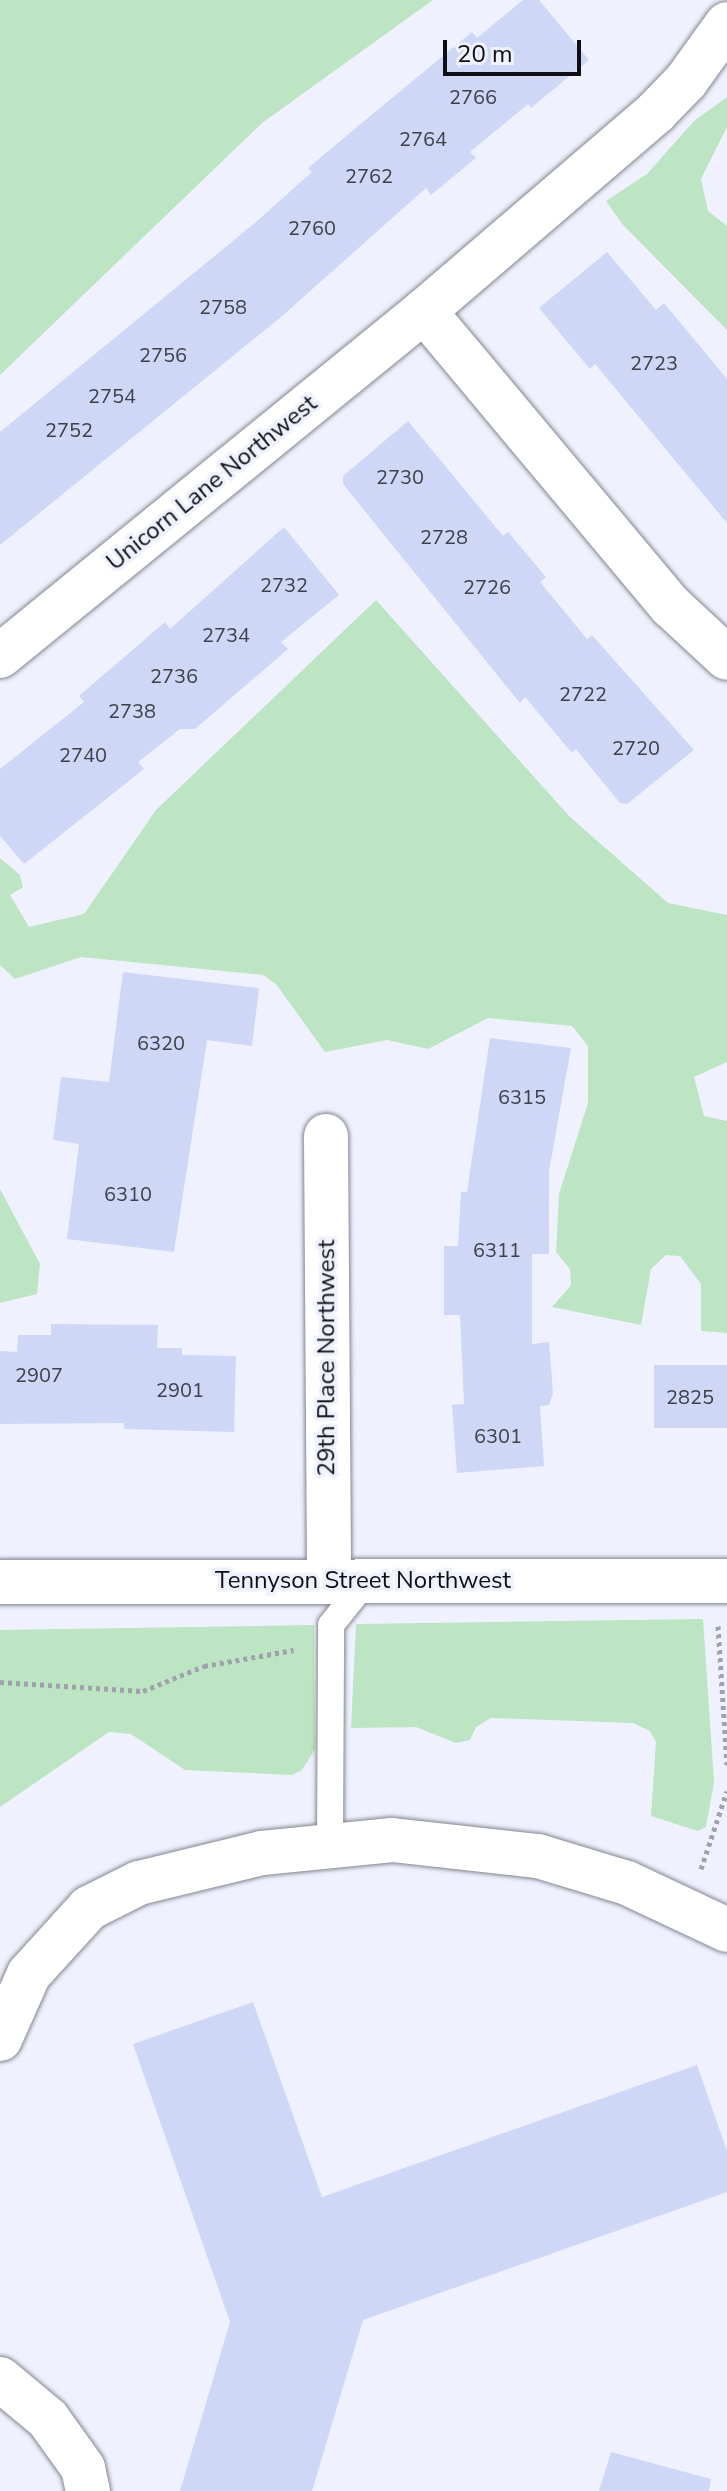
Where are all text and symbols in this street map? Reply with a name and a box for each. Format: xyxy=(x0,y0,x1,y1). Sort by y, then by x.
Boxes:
scale bar xyxy=(447,24,585,74)
text: 20 m xyxy=(457,38,513,70)
house number: 2766 xyxy=(449,85,497,109)
house number: 2764 xyxy=(399,127,447,151)
house number: 2762 xyxy=(345,164,393,188)
house number: 2760 xyxy=(288,216,336,240)
house number: 2758 xyxy=(199,295,247,319)
house number: 2756 xyxy=(139,343,187,367)
house number: 2723 xyxy=(630,351,678,375)
house number: 2754 xyxy=(88,384,136,408)
street label: Unicorn Lane Northwest xyxy=(101,389,323,577)
house number: 2752 xyxy=(45,418,93,442)
house number: 2730 xyxy=(376,465,424,489)
house number: 2728 xyxy=(420,525,468,549)
house number: 2732 xyxy=(260,573,308,597)
house number: 2726 xyxy=(463,575,511,599)
house number: 2734 xyxy=(202,623,250,647)
house number: 2736 xyxy=(150,664,198,688)
house number: 2722 xyxy=(559,682,607,706)
house number: 2738 xyxy=(108,699,156,723)
house number: 2720 xyxy=(612,736,660,760)
house number: 2740 xyxy=(59,743,107,767)
house number: 6320 xyxy=(137,1031,185,1055)
house number: 6315 xyxy=(498,1085,546,1109)
house number: 6310 xyxy=(104,1182,152,1206)
house number: 6311 xyxy=(473,1238,521,1262)
street label: 29th Place Northwest xyxy=(313,1240,341,1476)
house number: 2907 xyxy=(15,1363,63,1387)
house number: 2901 xyxy=(156,1378,204,1402)
house number: 2825 xyxy=(666,1385,714,1409)
house number: 6301 xyxy=(474,1424,522,1448)
street label: Tennyson Street Northwest xyxy=(215,1567,511,1595)

